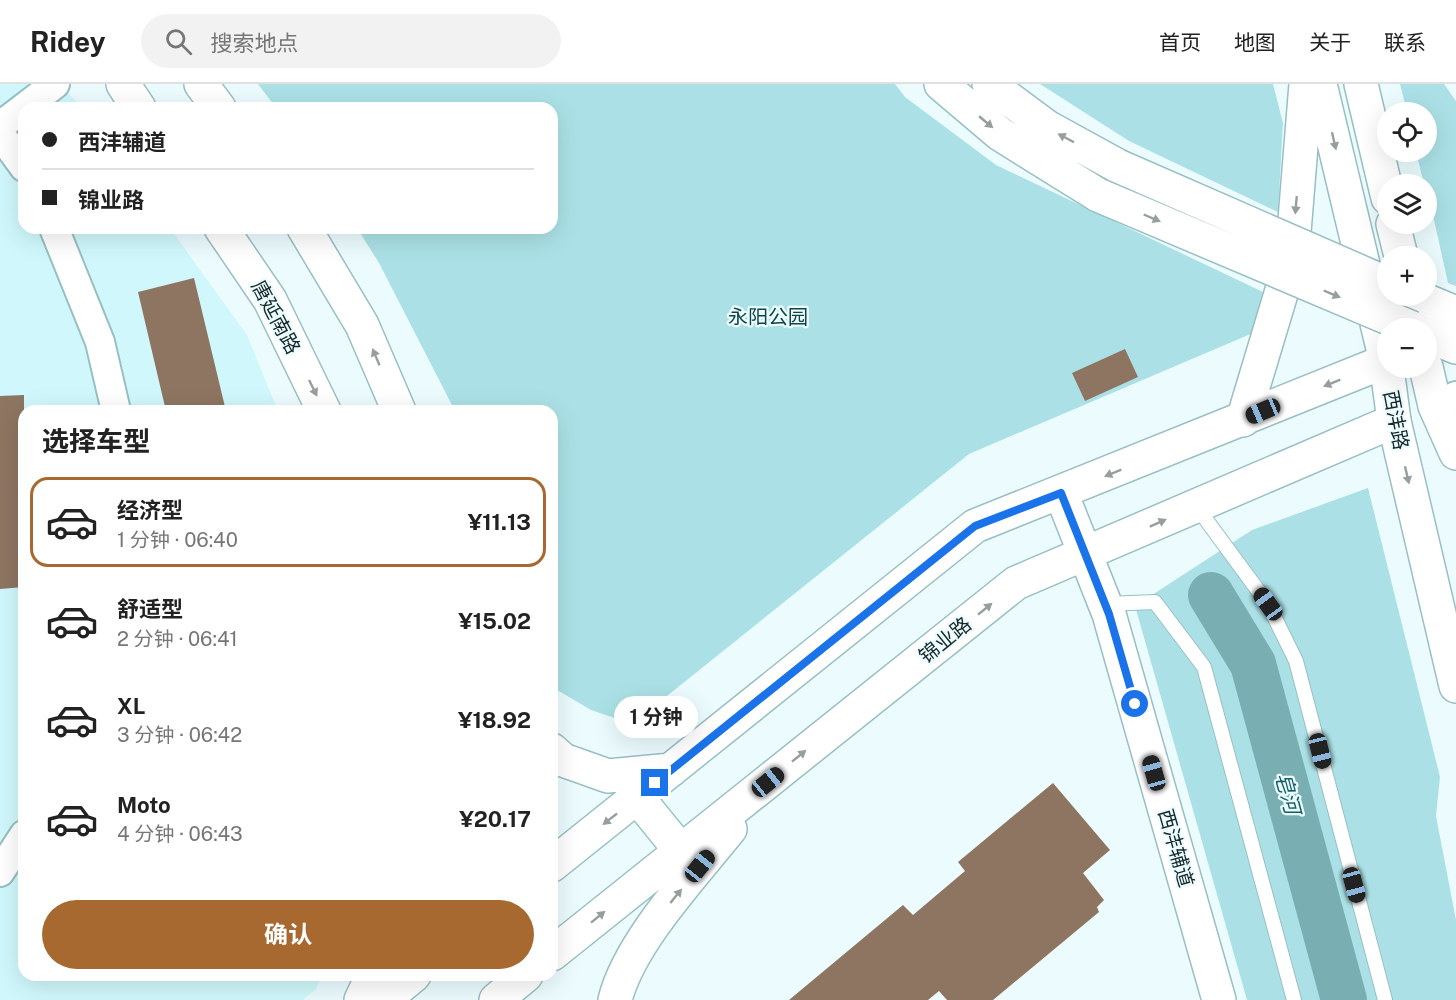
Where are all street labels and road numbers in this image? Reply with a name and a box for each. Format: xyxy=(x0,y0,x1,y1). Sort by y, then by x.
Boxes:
street label: 唐延南路 xyxy=(247,276,305,358)
street label: 西沣路 xyxy=(1378,388,1414,452)
street label: 锦业路 xyxy=(914,612,976,668)
street label: 西沣辅道 xyxy=(1153,806,1199,890)

